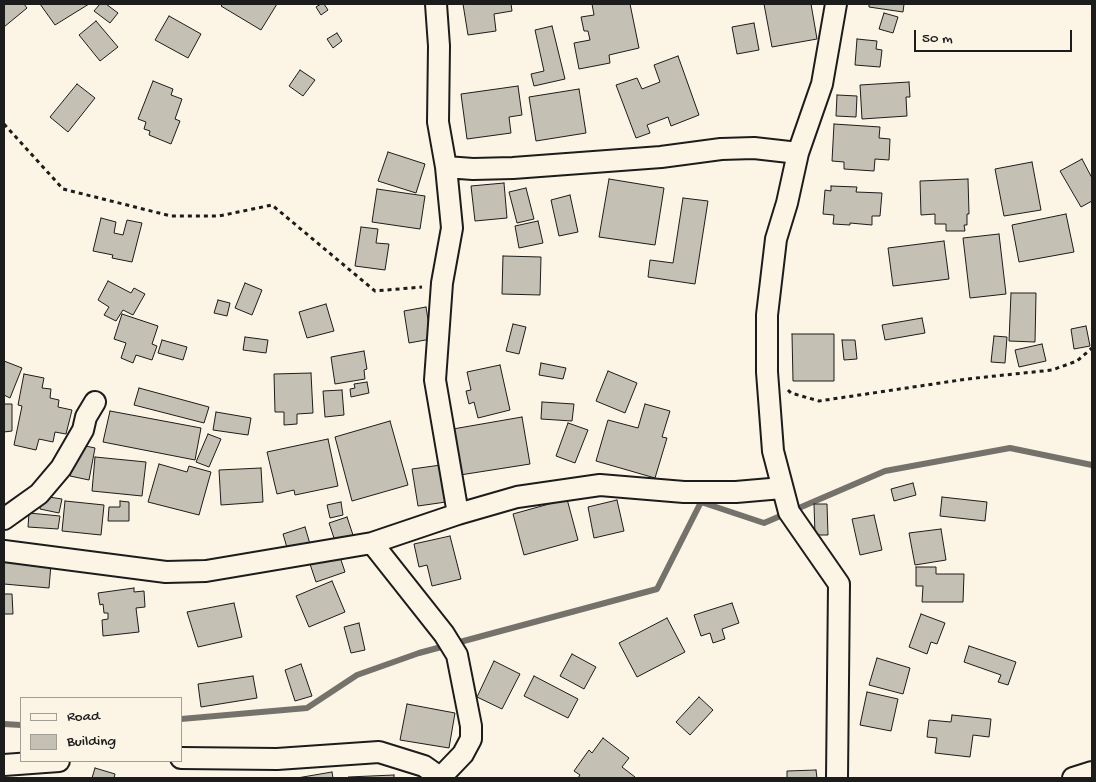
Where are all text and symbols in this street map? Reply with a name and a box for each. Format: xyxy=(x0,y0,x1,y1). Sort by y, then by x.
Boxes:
scale bar xyxy=(916,20,1074,52)
text: 50 m xyxy=(922,30,953,48)
legend xyxy=(20,697,182,762)
text: Road xyxy=(67,708,100,726)
text: Building xyxy=(67,733,116,751)

